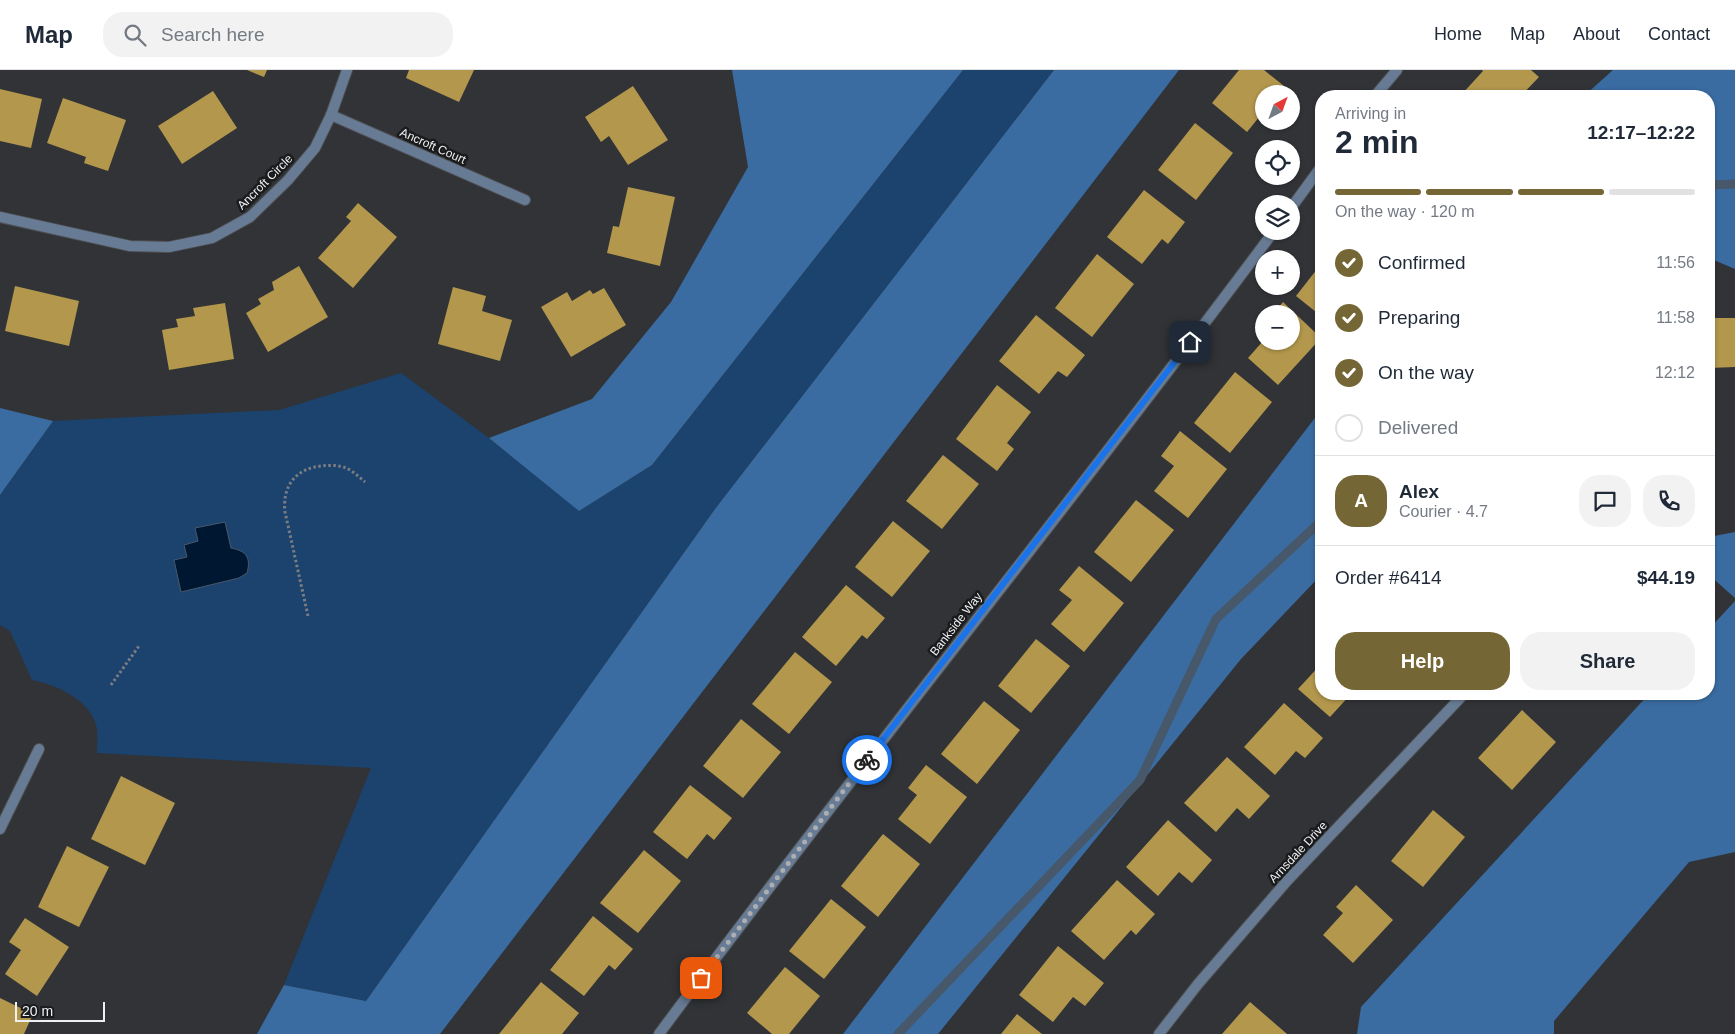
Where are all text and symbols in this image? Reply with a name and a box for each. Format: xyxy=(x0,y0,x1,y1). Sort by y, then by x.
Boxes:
search box xyxy=(103,12,453,57)
text: Map xyxy=(25,21,73,48)
icon: search xyxy=(121,21,149,49)
text: Search here xyxy=(161,24,265,45)
text: Home xyxy=(1434,24,1482,44)
text: Map xyxy=(1510,24,1545,44)
text: About xyxy=(1573,24,1620,44)
text: Contact xyxy=(1648,24,1710,44)
north arrow xyxy=(1255,85,1300,130)
map controls xyxy=(1255,85,1300,350)
text: Arriving in xyxy=(1335,105,1406,122)
text: 12:17–12:22 xyxy=(1587,122,1695,143)
text: 2 min xyxy=(1335,124,1419,160)
street label: Ancroft Court xyxy=(398,125,469,167)
button: locate xyxy=(1255,140,1300,185)
street label: Ancroft Circle xyxy=(235,151,296,212)
button: layers xyxy=(1255,195,1300,240)
text: On the way · 120 m xyxy=(1335,203,1475,220)
icon: check xyxy=(1335,249,1363,277)
button: + xyxy=(1255,250,1300,295)
text: Confirmed xyxy=(1378,252,1466,273)
text: 11:56 xyxy=(1656,254,1695,271)
icon: check xyxy=(1335,304,1363,332)
button: − xyxy=(1255,305,1300,350)
text: Preparing xyxy=(1378,307,1460,328)
text: 11:58 xyxy=(1656,309,1695,326)
pin xyxy=(1169,321,1211,363)
icon: home xyxy=(1176,328,1204,356)
icon: check xyxy=(1335,359,1363,387)
text: On the way xyxy=(1378,362,1474,383)
text: 12:12 xyxy=(1655,364,1695,381)
text: Delivered xyxy=(1378,417,1458,438)
button: chat xyxy=(1579,475,1631,527)
button: phone xyxy=(1643,475,1695,527)
text: Alex xyxy=(1399,481,1439,502)
text: A xyxy=(1354,490,1368,511)
text: Courier · 4.7 xyxy=(1399,503,1488,520)
text: Order #6414 xyxy=(1335,567,1442,588)
text: $44.19 xyxy=(1637,567,1695,588)
street label: Bankside Way xyxy=(927,590,985,658)
button: Help xyxy=(1335,632,1510,690)
button: Share xyxy=(1520,632,1695,690)
courier xyxy=(842,735,892,785)
icon: bike xyxy=(853,746,881,774)
street label: Arnsdale Drive xyxy=(1266,818,1330,886)
pin xyxy=(680,957,722,999)
icon: bag xyxy=(687,964,715,992)
scale bar xyxy=(15,999,105,1022)
text: 20 m xyxy=(22,1003,53,1019)

